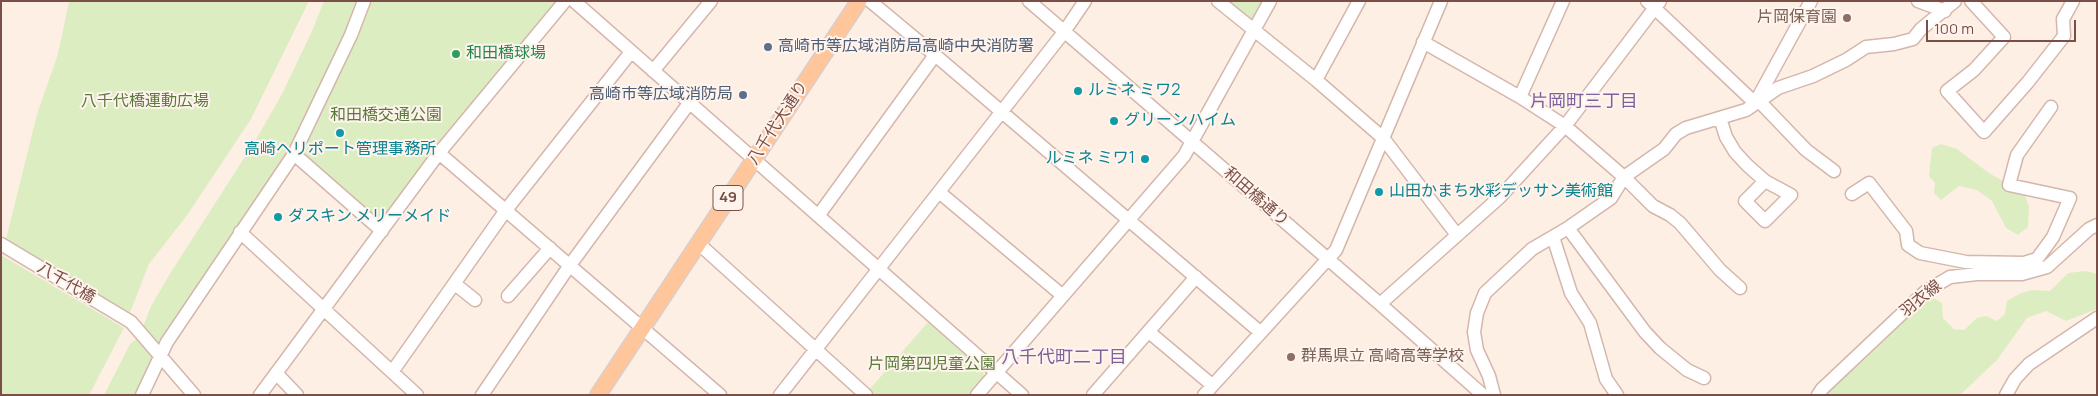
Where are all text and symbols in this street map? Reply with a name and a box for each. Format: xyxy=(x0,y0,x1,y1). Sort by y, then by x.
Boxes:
place label: 片岡保育園 xyxy=(1757,8,1837,28)
scale bar xyxy=(1928,10,2078,42)
marker: 片岡保育園 xyxy=(1841,12,1853,24)
text: 100 m xyxy=(1934,18,1974,39)
place label: 高崎市等広域消防局高崎中央消防署 xyxy=(778,37,1034,57)
marker: 高崎市等広域消防局高崎中央消防署 xyxy=(762,41,774,53)
place label: 和田橋球場 xyxy=(466,44,546,64)
marker: 和田橋球場 xyxy=(450,48,462,60)
street label: 八千代大通り xyxy=(744,78,812,168)
place label: ルミネ ミワ2 xyxy=(1088,81,1180,101)
place label: 高崎市等広域消防局 xyxy=(589,85,733,105)
marker: ルミネ ミワ2 xyxy=(1072,85,1084,97)
marker: 高崎市等広域消防局 xyxy=(737,89,749,101)
district label: 片岡町三丁目 xyxy=(1530,91,1638,113)
park label: 八千代橋運動広場 xyxy=(81,92,209,112)
park label: 和田橋交通公園 xyxy=(330,106,442,126)
place label: グリーンハイム xyxy=(1124,111,1236,131)
marker: グリーンハイム xyxy=(1108,115,1120,127)
marker: 高崎ヘリポート管理事務所 xyxy=(334,127,346,139)
place label: 高崎ヘリポート管理事務所 xyxy=(244,140,436,160)
place label: ルミネ ミワ1 xyxy=(1046,149,1135,169)
marker: ルミネ ミワ1 xyxy=(1139,153,1151,165)
street label: 和田橋通り xyxy=(1220,164,1292,230)
place label: 山田かまち水彩デッサン美術館 xyxy=(1389,182,1613,202)
road number: 49 xyxy=(713,186,743,210)
marker: 山田かまち水彩デッサン美術館 xyxy=(1373,186,1385,198)
place label: ダスキン メリーメイド xyxy=(288,207,451,227)
marker: ダスキン メリーメイド xyxy=(272,211,284,223)
street label: 八千代橋 xyxy=(34,258,98,308)
street label: 羽衣線 xyxy=(1896,276,1946,322)
district label: 八千代町二丁目 xyxy=(1001,347,1127,369)
place label: 群馬県立 高崎高等学校 xyxy=(1301,347,1464,367)
marker: 群馬県立 高崎高等学校 xyxy=(1285,351,1297,363)
park label: 片岡第四児童公園 xyxy=(868,355,996,375)

